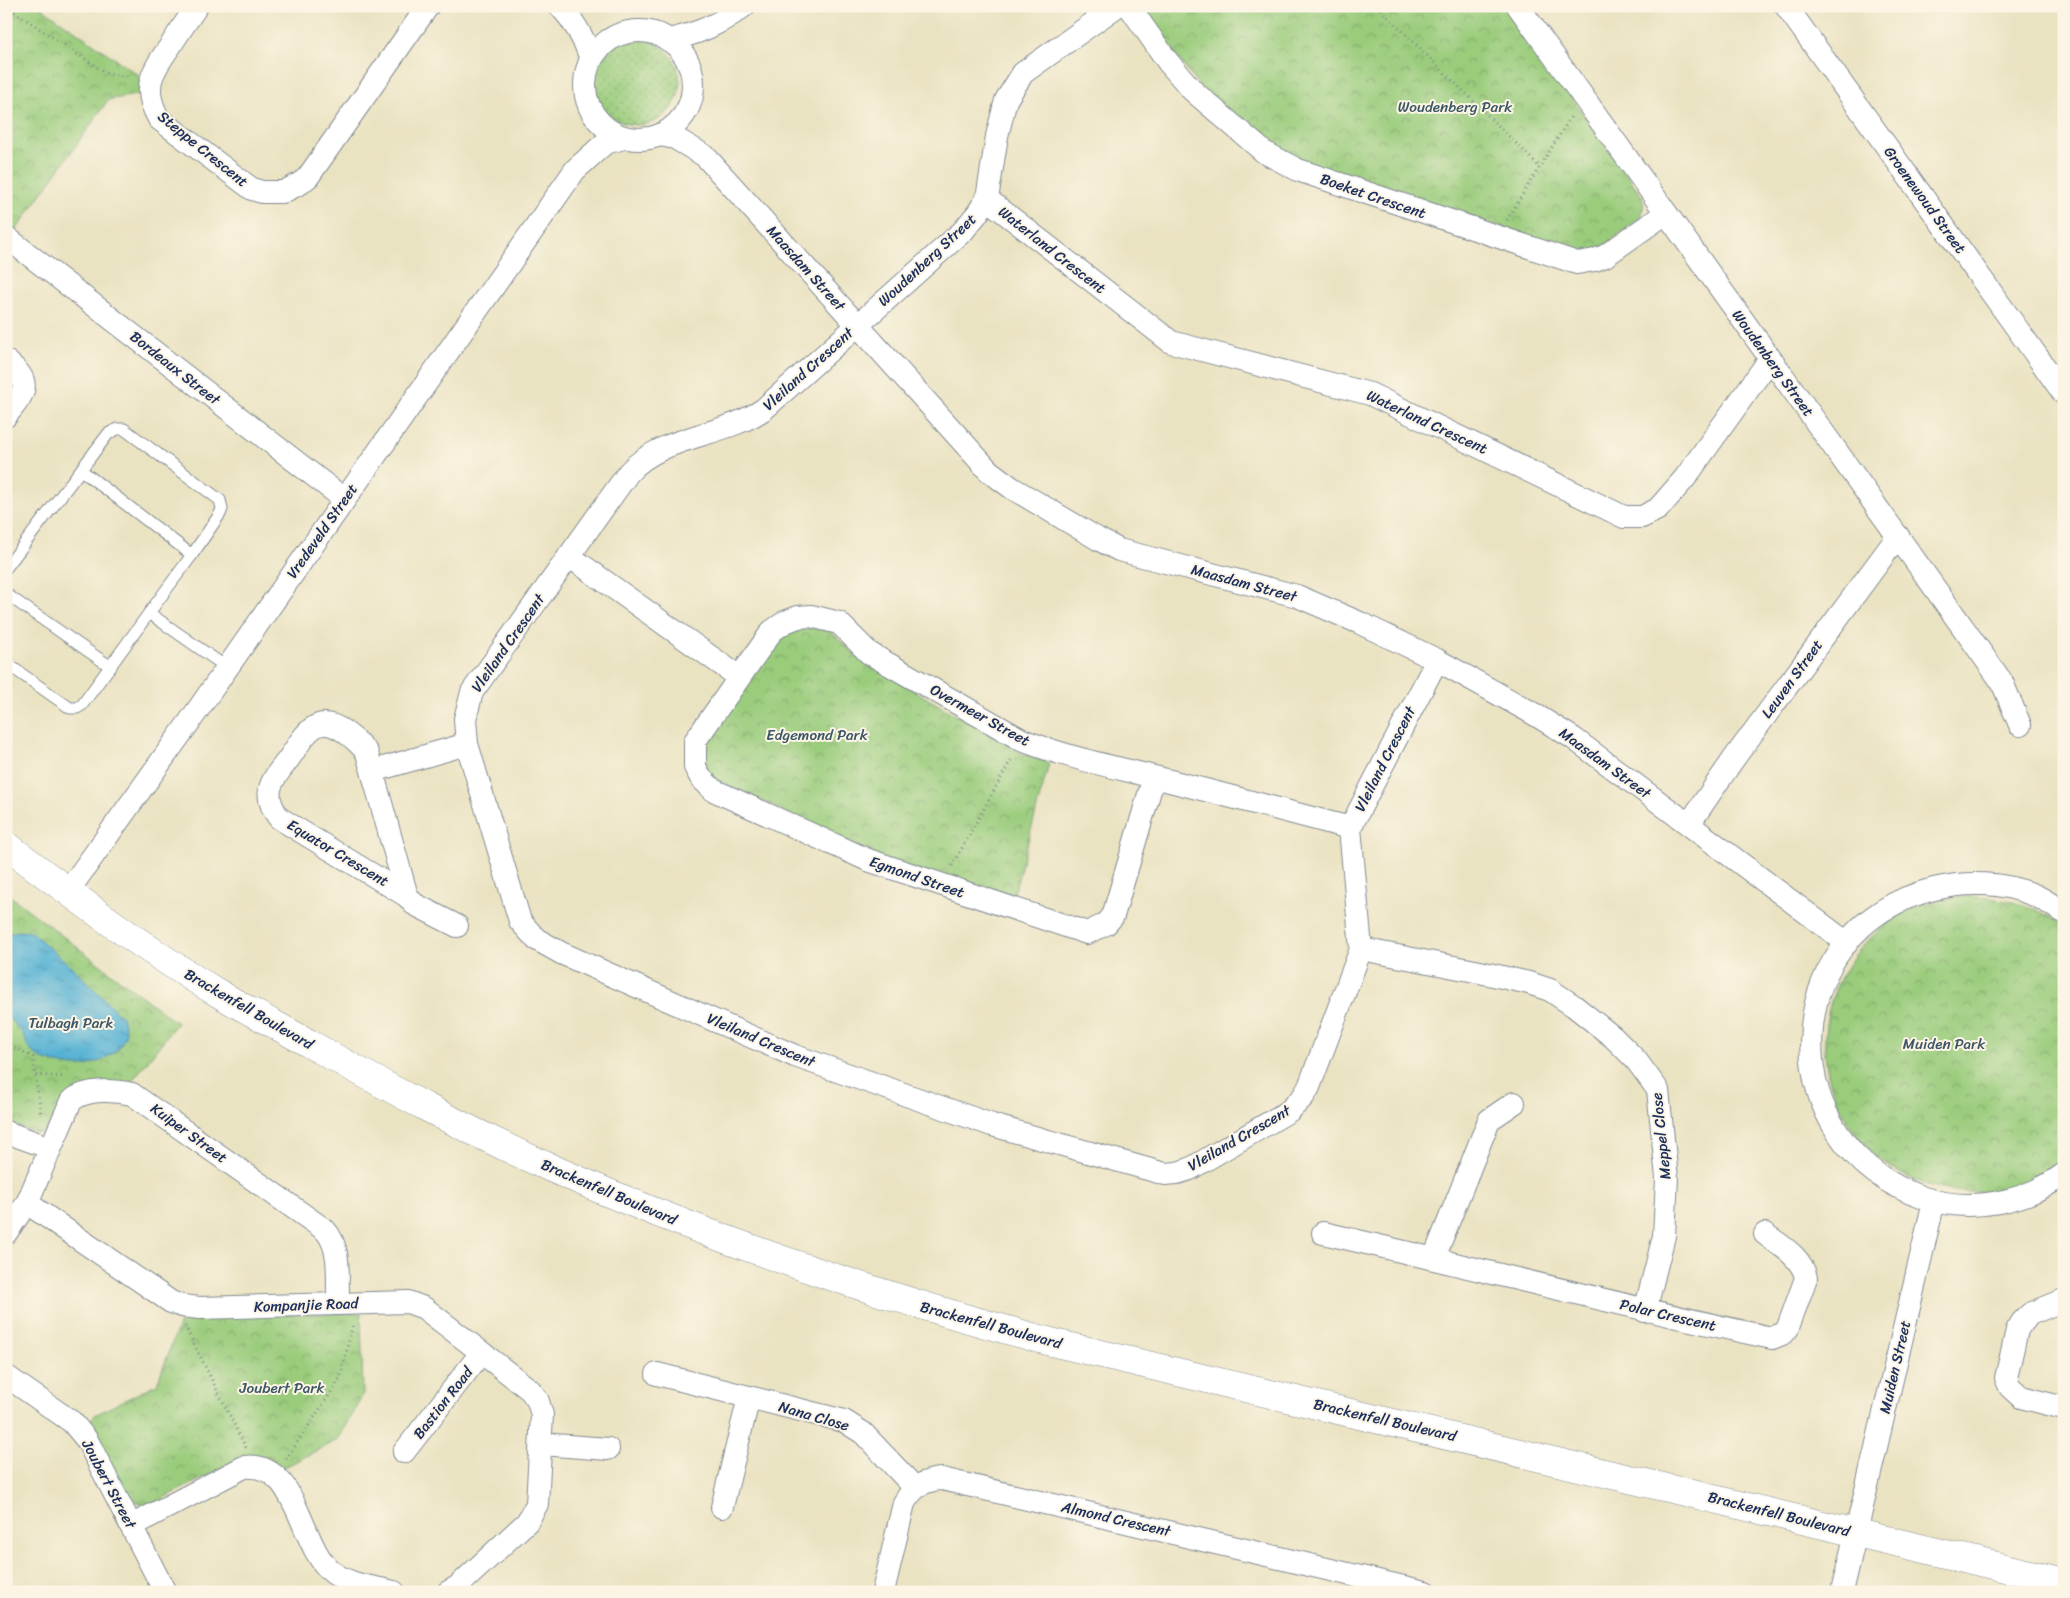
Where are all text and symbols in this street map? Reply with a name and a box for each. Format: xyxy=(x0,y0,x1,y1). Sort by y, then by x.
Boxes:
park label: Woudenberg Park xyxy=(1398,94,1513,120)
street label: Steppe Crescent xyxy=(152,104,255,194)
street label: Groenewoud Street xyxy=(1877,141,1973,260)
street label: Boeket Crescent xyxy=(1317,166,1430,226)
street label: Waterland Crescent xyxy=(992,199,1112,301)
street label: Woudenberg Street xyxy=(872,207,983,313)
street label: Maasdam Street xyxy=(760,219,853,318)
street label: Woudenberg Street xyxy=(1725,304,1821,423)
street label: Vleiland Crescent xyxy=(756,320,860,417)
street label: Bordeaux Street xyxy=(124,324,227,412)
street label: Waterland Crescent xyxy=(1362,382,1492,462)
street label: Vredeveld Street xyxy=(279,478,365,584)
street label: Maasdam Street xyxy=(1188,556,1301,610)
street label: Vleiland Crescent xyxy=(464,587,552,698)
street label: Leuven Street xyxy=(1754,634,1830,724)
street label: Overmeer Street xyxy=(925,677,1035,754)
street label: Vleiland Crescent xyxy=(1347,701,1423,816)
street label: Maasdam Street xyxy=(1553,721,1657,806)
park label: Edgemond Park xyxy=(766,722,869,748)
street label: Equator Crescent xyxy=(282,812,394,894)
street label: Egmond Street xyxy=(866,849,968,906)
street label: Brackenfell Boulevard xyxy=(179,961,320,1057)
street label: Vleiland Crescent xyxy=(703,1005,820,1075)
park label: Tulbagh Park xyxy=(29,1010,113,1036)
park label: Muiden Park xyxy=(1903,1031,1986,1057)
street label: Meppel Close xyxy=(1643,1091,1678,1181)
street label: Kuiper Street xyxy=(145,1096,233,1170)
street label: Vleiland Crescent xyxy=(1182,1097,1296,1178)
street label: Brackenfell Boulevard xyxy=(537,1152,682,1233)
street label: Kompanjie Road xyxy=(253,1290,360,1320)
street label: Polar Crescent xyxy=(1617,1291,1719,1339)
street label: Brackenfell Boulevard xyxy=(917,1294,1066,1357)
street label: Muiden Street xyxy=(1872,1317,1918,1416)
street label: Bastion Road xyxy=(406,1360,480,1445)
park label: Joubert Park xyxy=(238,1375,325,1401)
street label: Brackenfell Boulevard xyxy=(1311,1391,1460,1449)
street label: Nana Close xyxy=(776,1394,853,1439)
street label: Joubert Street xyxy=(74,1434,144,1534)
street label: Brackenfell Boulevard xyxy=(1705,1484,1854,1545)
street label: Almond Crescent xyxy=(1058,1494,1174,1544)

